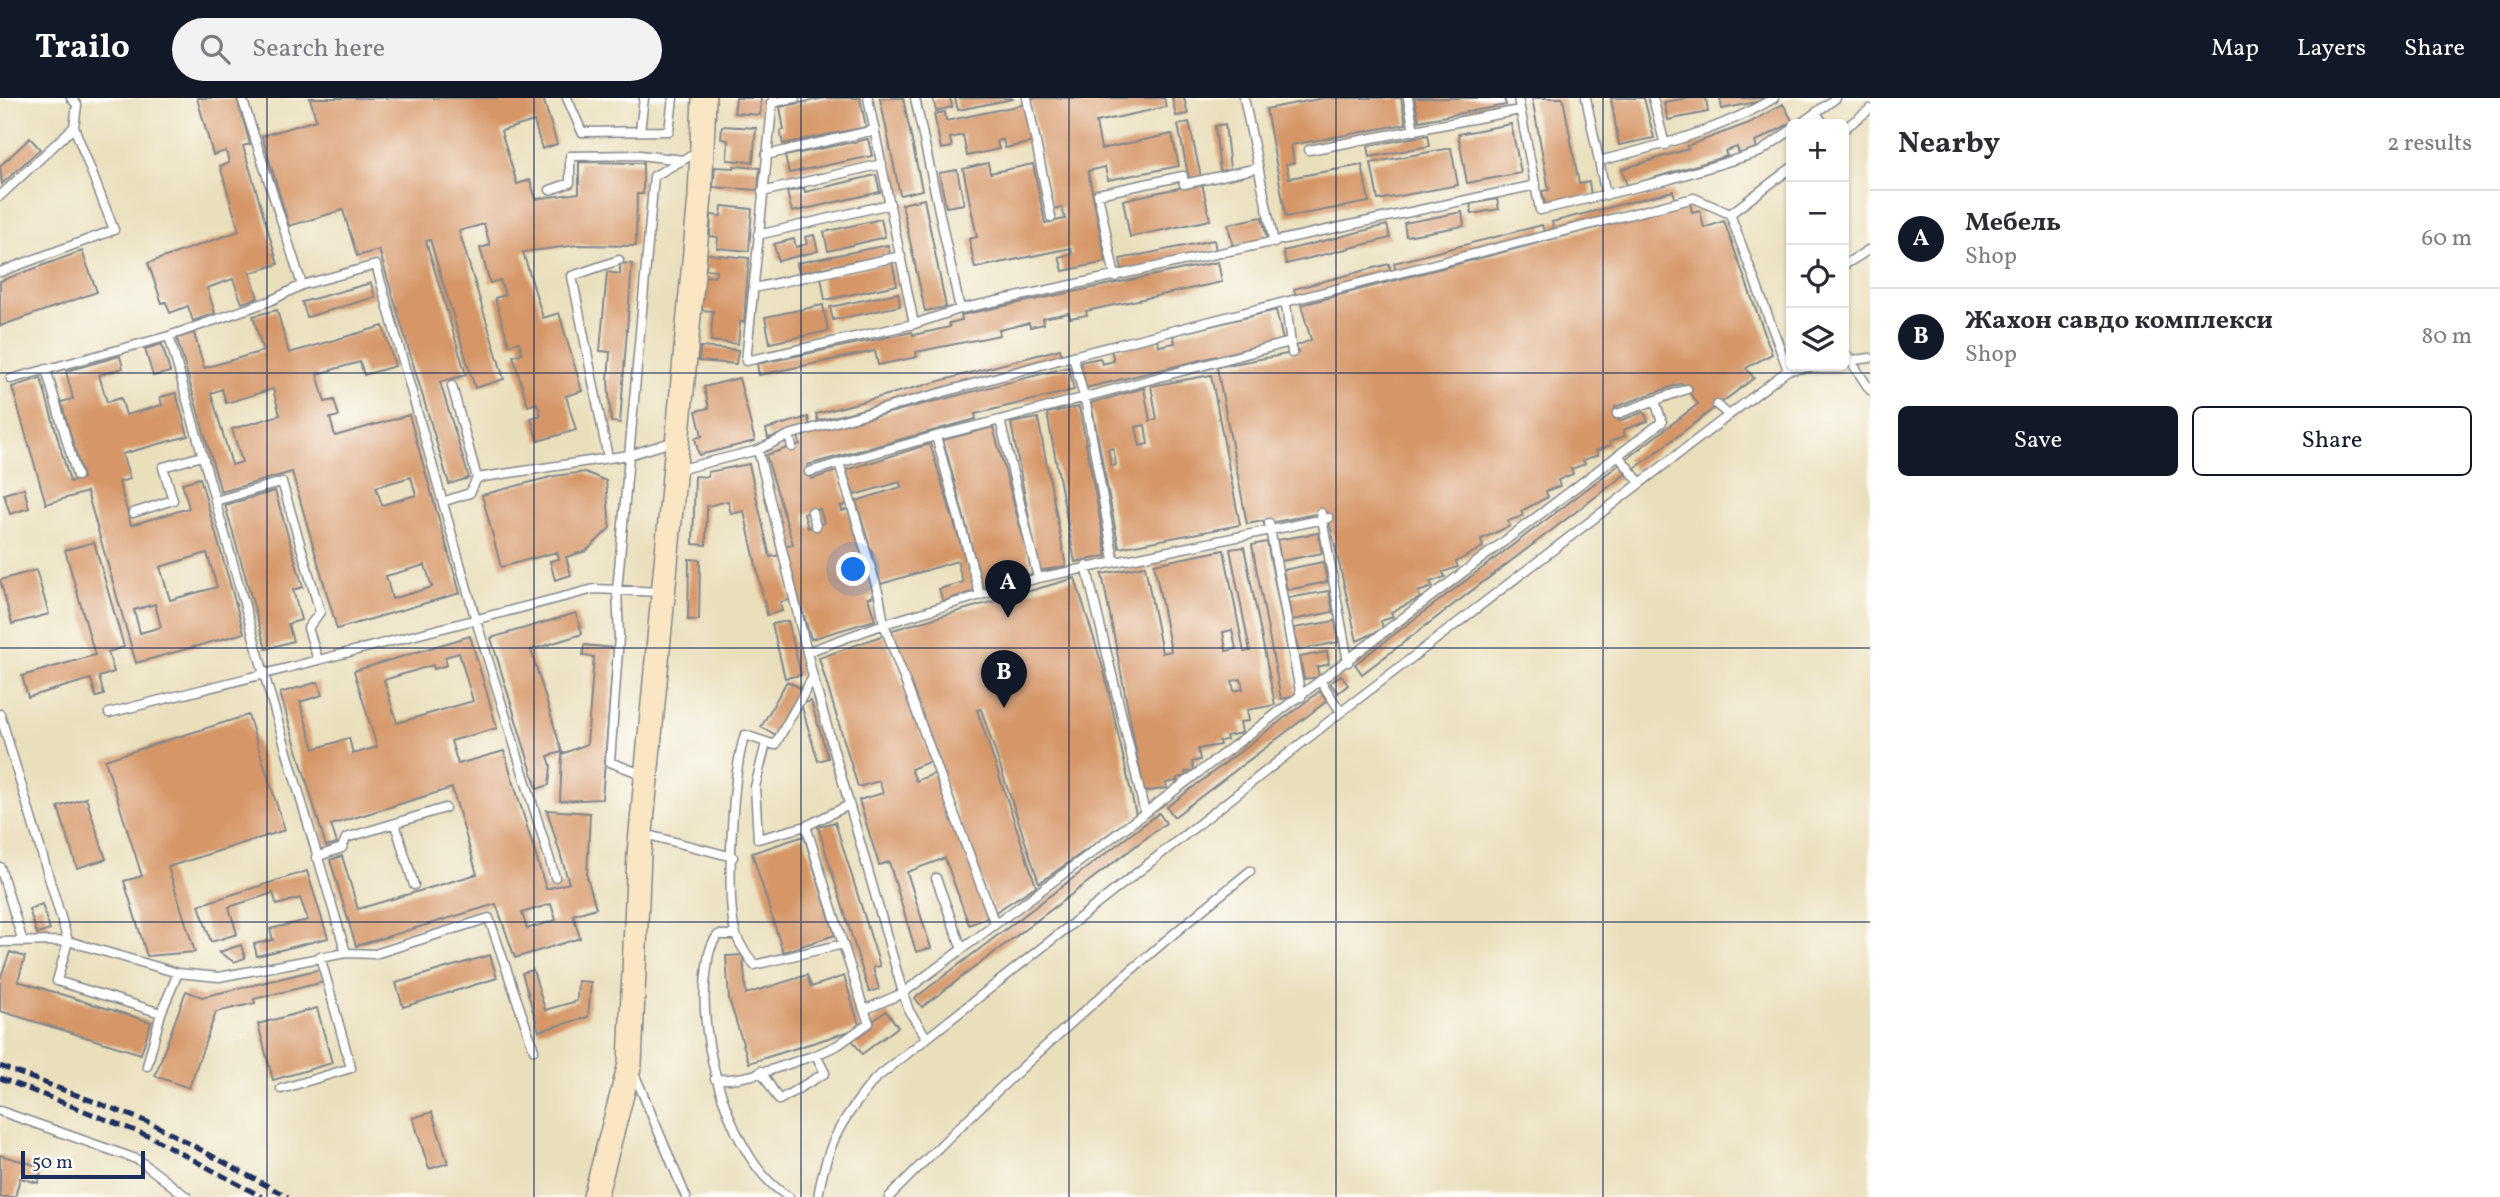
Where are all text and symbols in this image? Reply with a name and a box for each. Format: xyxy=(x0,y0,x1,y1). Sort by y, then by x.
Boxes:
search box xyxy=(172,18,662,81)
text: Trailo xyxy=(35,26,130,72)
icon: search xyxy=(196,30,234,68)
text: Search here xyxy=(252,31,385,67)
text: Map xyxy=(2211,32,2259,66)
text: Layers xyxy=(2297,32,2366,66)
text: Share xyxy=(2404,32,2465,66)
map controls xyxy=(1786,119,1849,371)
button: + xyxy=(1786,119,1849,182)
text: Nearby xyxy=(1898,123,2000,165)
text: 2 results xyxy=(2387,128,2472,160)
button: − xyxy=(1786,182,1849,245)
text: Мебель xyxy=(1965,205,2061,241)
text: A xyxy=(1913,223,1929,255)
text: 60 m xyxy=(2422,223,2472,255)
text: Shop xyxy=(1965,241,2017,273)
button: locate xyxy=(1786,245,1849,308)
text: Жахон савдо комплекси xyxy=(1965,303,2273,339)
button: layers xyxy=(1786,308,1849,371)
text: B xyxy=(1913,321,1929,353)
text: 80 m xyxy=(2422,321,2472,353)
text: Shop xyxy=(1965,339,2017,371)
button: Save xyxy=(1898,406,2178,476)
button: Share xyxy=(2192,406,2472,476)
your location xyxy=(836,552,870,586)
pin: A xyxy=(985,560,1031,618)
pin: B xyxy=(981,650,1027,708)
scale bar xyxy=(21,1148,145,1180)
text: 50 m xyxy=(32,1150,73,1176)

